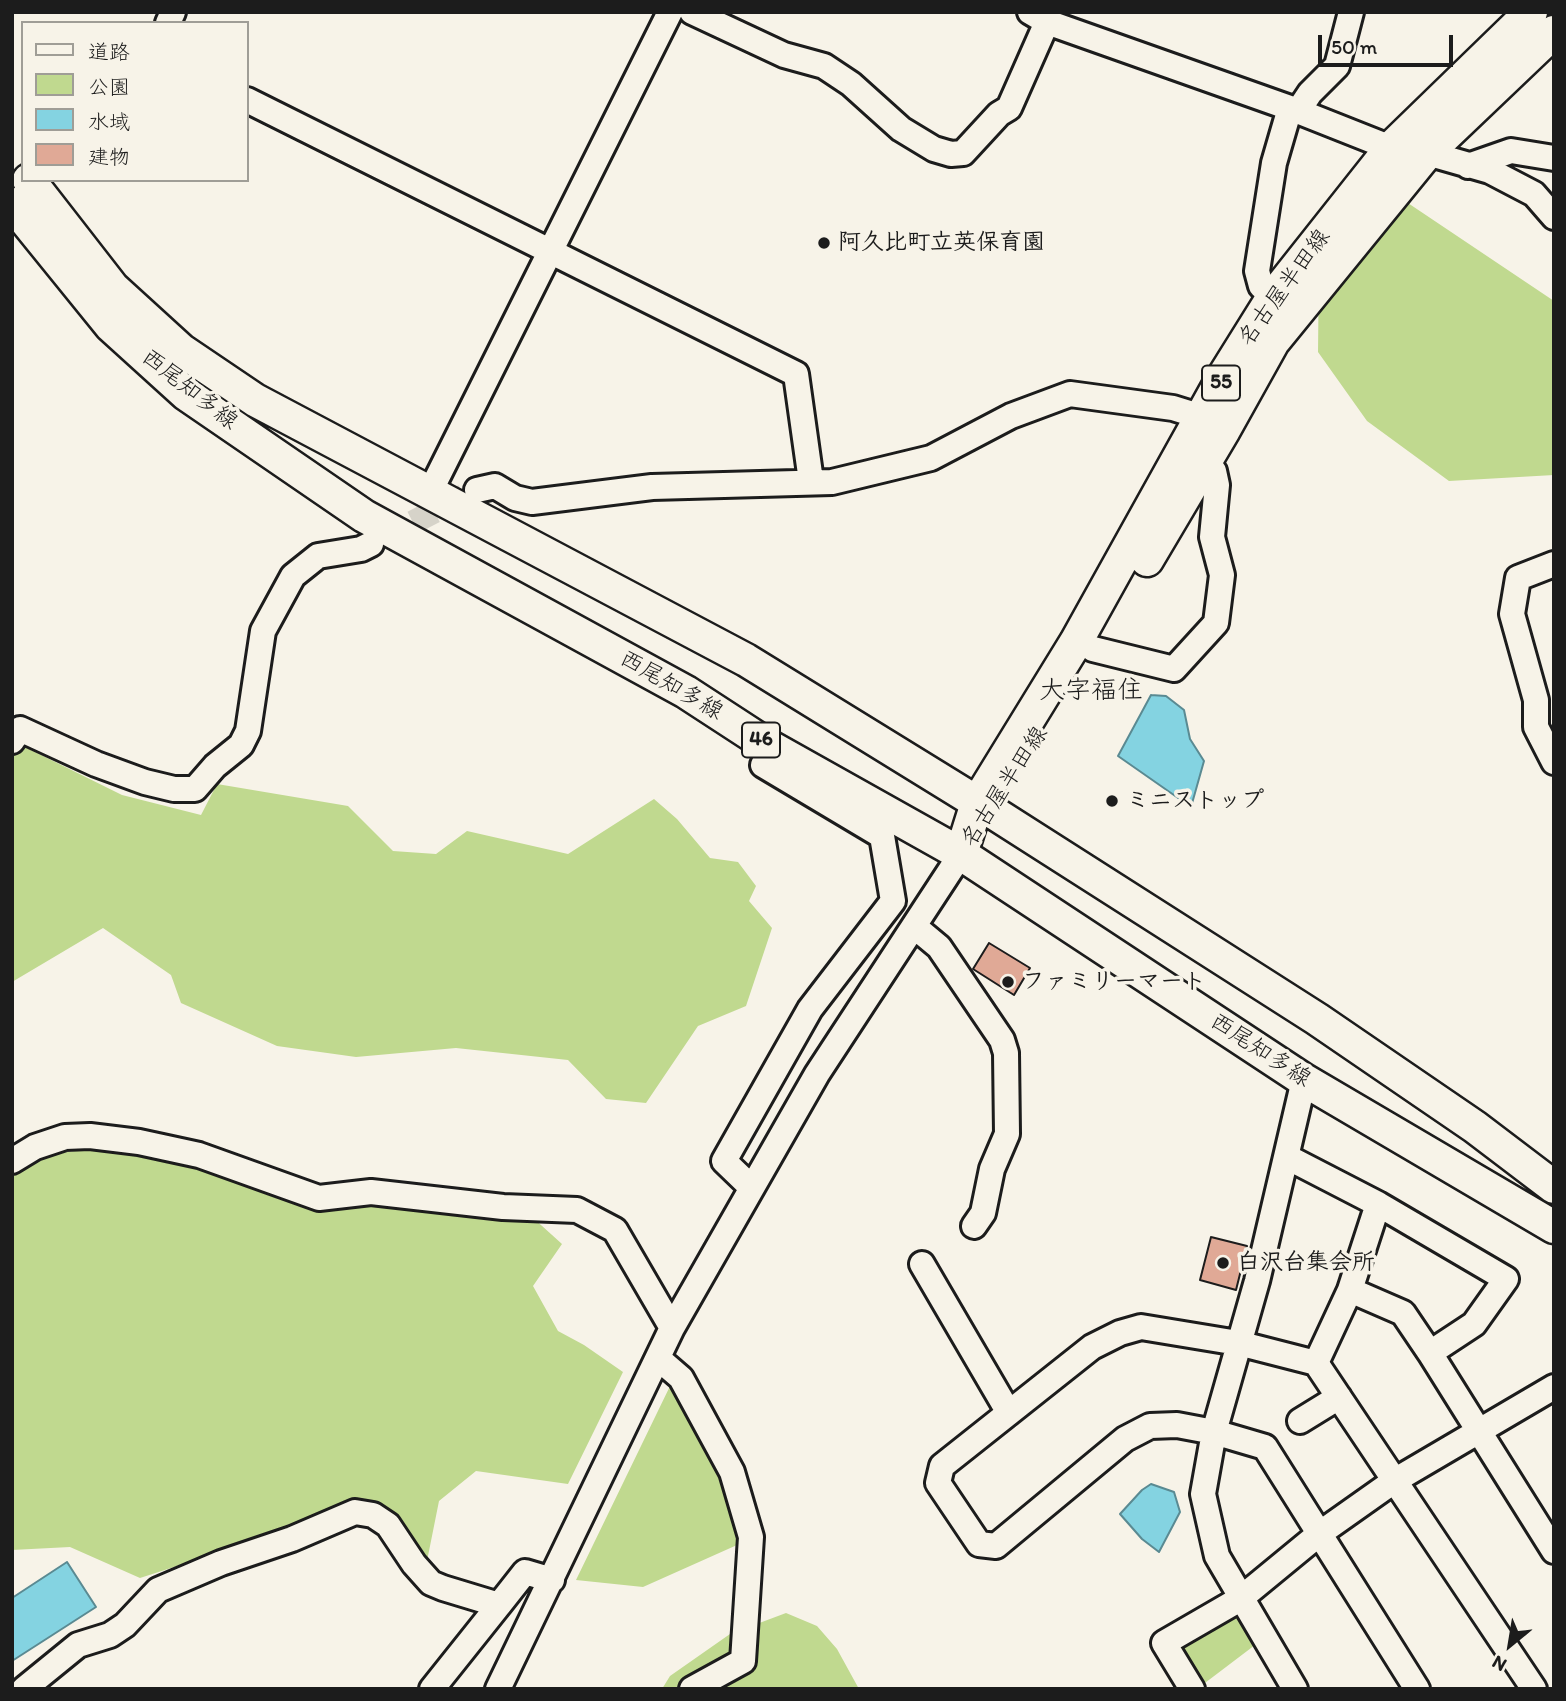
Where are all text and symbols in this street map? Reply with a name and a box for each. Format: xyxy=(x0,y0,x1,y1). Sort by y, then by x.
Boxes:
legend xyxy=(21,21,248,182)
scale bar xyxy=(1321,21,1456,65)
text: 50 m xyxy=(1331,34,1377,59)
text: 道路 xyxy=(88,39,130,64)
text: 公園 xyxy=(88,74,130,99)
text: 水域 xyxy=(88,109,130,134)
text: 建物 xyxy=(88,144,130,169)
street label: 名古屋半田線 xyxy=(1233,224,1337,352)
place label: 阿久比町立英保育園 xyxy=(838,229,1045,257)
marker: 阿久比町立英保育園 xyxy=(816,235,832,251)
street label: 西尾知多線 xyxy=(135,344,243,436)
road number: 55 xyxy=(1202,366,1240,400)
street label: 西尾知多線 xyxy=(614,645,728,727)
district label: 大字福住 xyxy=(1039,675,1143,707)
road number: 46 xyxy=(742,722,780,758)
street label: 名古屋半田線 xyxy=(956,722,1054,852)
place label: ミニストップ xyxy=(1126,787,1264,815)
marker: ミニストップ xyxy=(1104,793,1120,809)
place label: ファミリーマート xyxy=(1022,968,1206,996)
marker: ファミリーマート xyxy=(1000,974,1016,990)
street label: 西尾知多線 xyxy=(1204,1008,1316,1094)
place label: 白沢台集会所 xyxy=(1237,1249,1375,1277)
marker: 白沢台集会所 xyxy=(1215,1255,1231,1271)
north arrow xyxy=(1475,1610,1545,1680)
text: N xyxy=(1488,1650,1511,1677)

